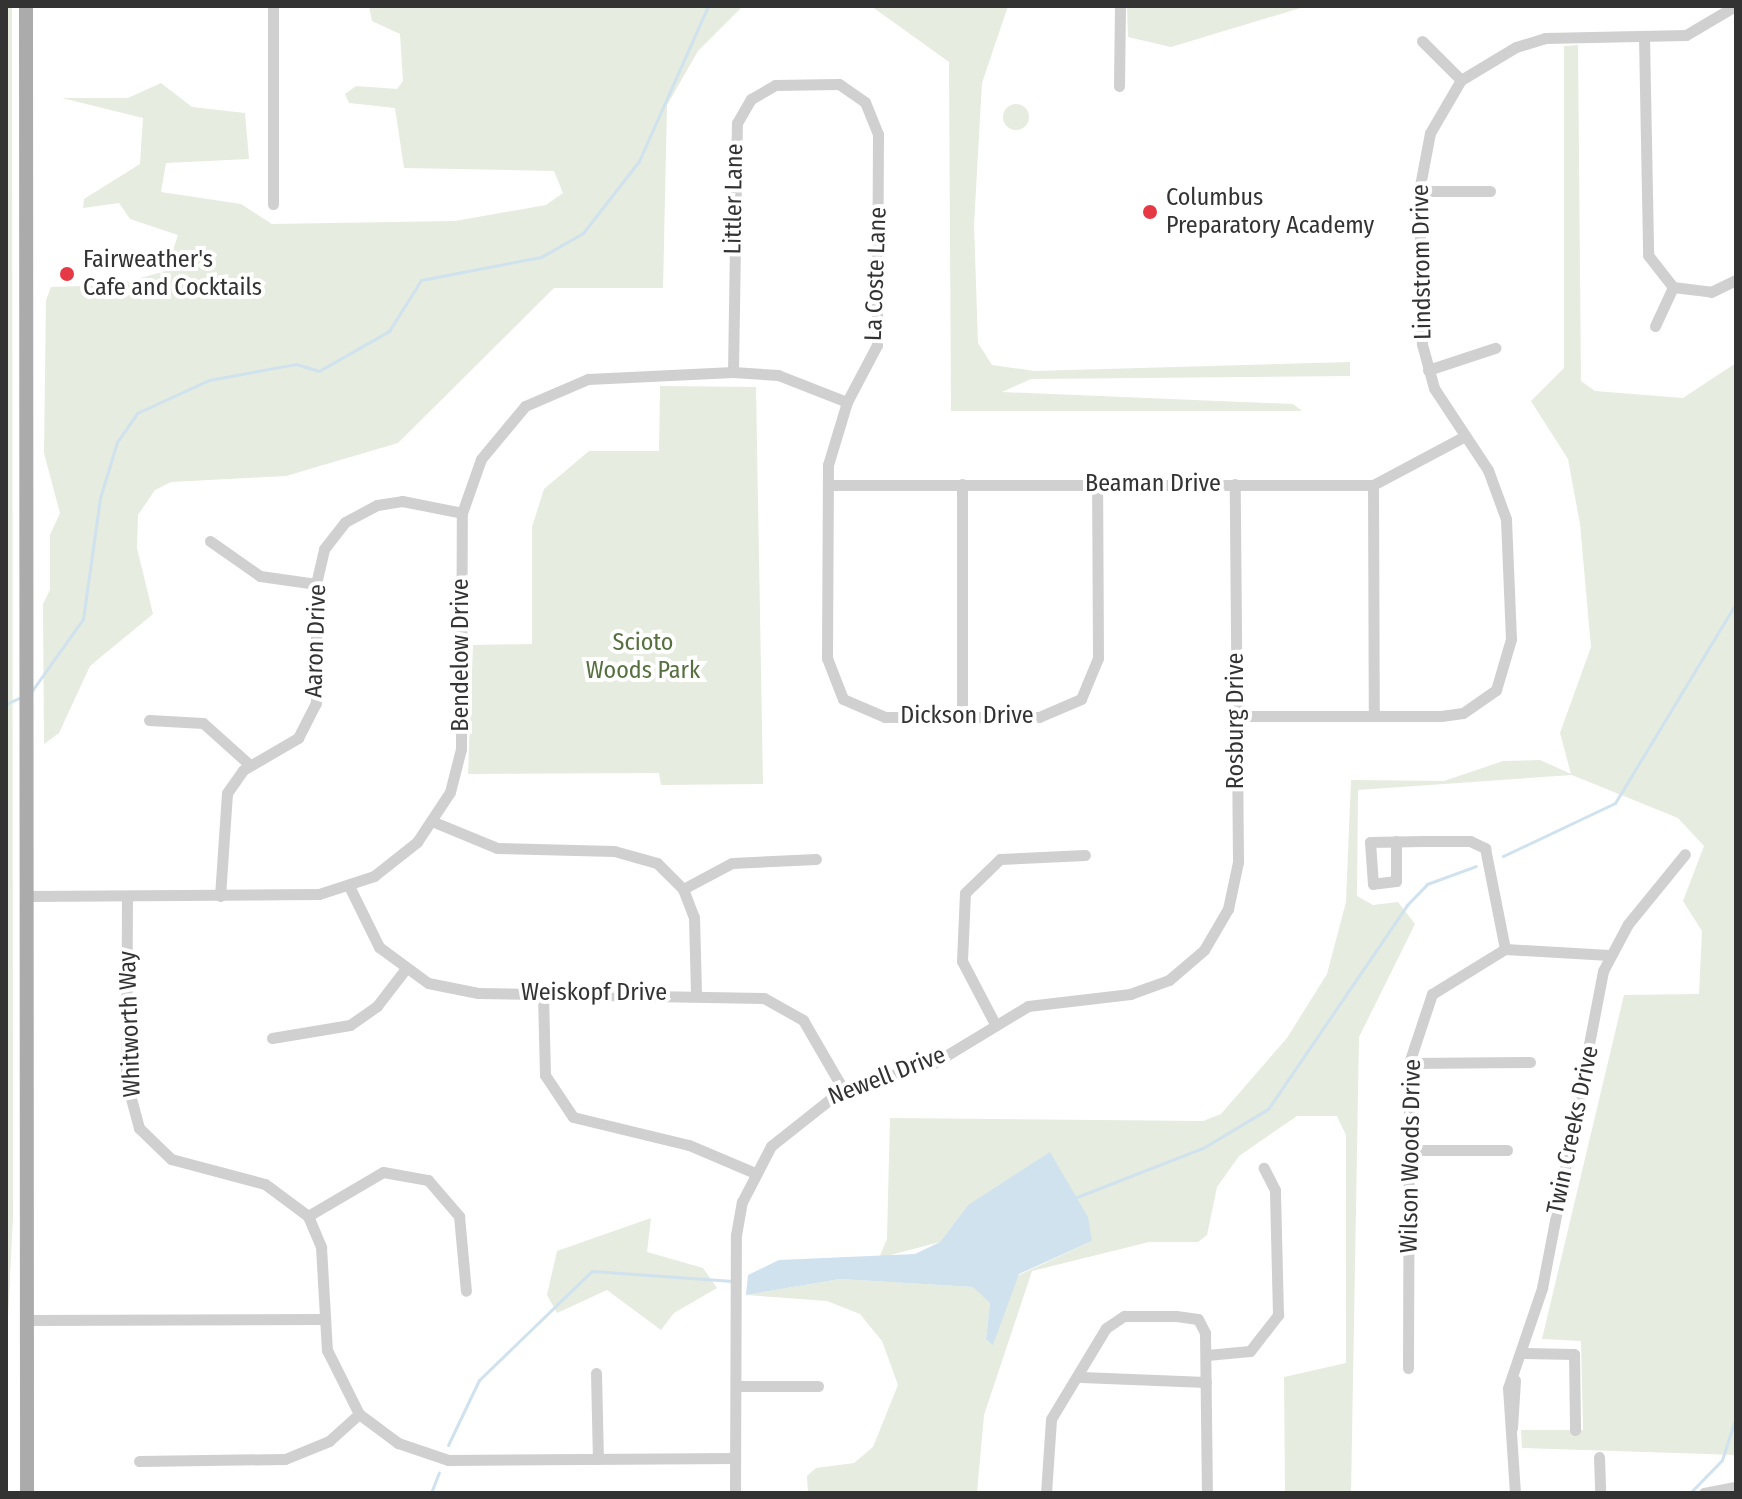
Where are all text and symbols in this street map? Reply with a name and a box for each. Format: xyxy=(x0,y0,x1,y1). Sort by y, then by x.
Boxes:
street label: Littler Lane xyxy=(719,143,749,255)
place label: Columbus Preparatory Academy xyxy=(1166,184,1374,240)
street label: Lindstrom Drive xyxy=(1406,184,1438,340)
marker: Columbus Preparatory Academy xyxy=(1141,203,1159,221)
street label: La Coste Lane xyxy=(859,206,893,342)
place label: Fairweather's Cafe and Cocktails xyxy=(83,246,262,302)
marker: Fairweather's Cafe and Cocktails xyxy=(58,265,76,283)
street label: Beaman Drive xyxy=(1085,470,1221,498)
street label: Bendelow Drive xyxy=(447,578,475,732)
street label: Aaron Drive xyxy=(300,584,332,698)
park label: Scioto Woods Park xyxy=(586,629,700,685)
street label: Rosburg Drive xyxy=(1222,653,1250,789)
street label: Dickson Drive xyxy=(900,702,1034,730)
street label: Whitworth Way xyxy=(113,950,147,1098)
street label: Weiskopf Drive xyxy=(521,979,667,1007)
street label: Newell Drive xyxy=(824,1040,950,1112)
street label: Twin Creeks Drive xyxy=(1541,1043,1605,1217)
street label: Wilson Woods Drive xyxy=(1395,1059,1427,1253)

